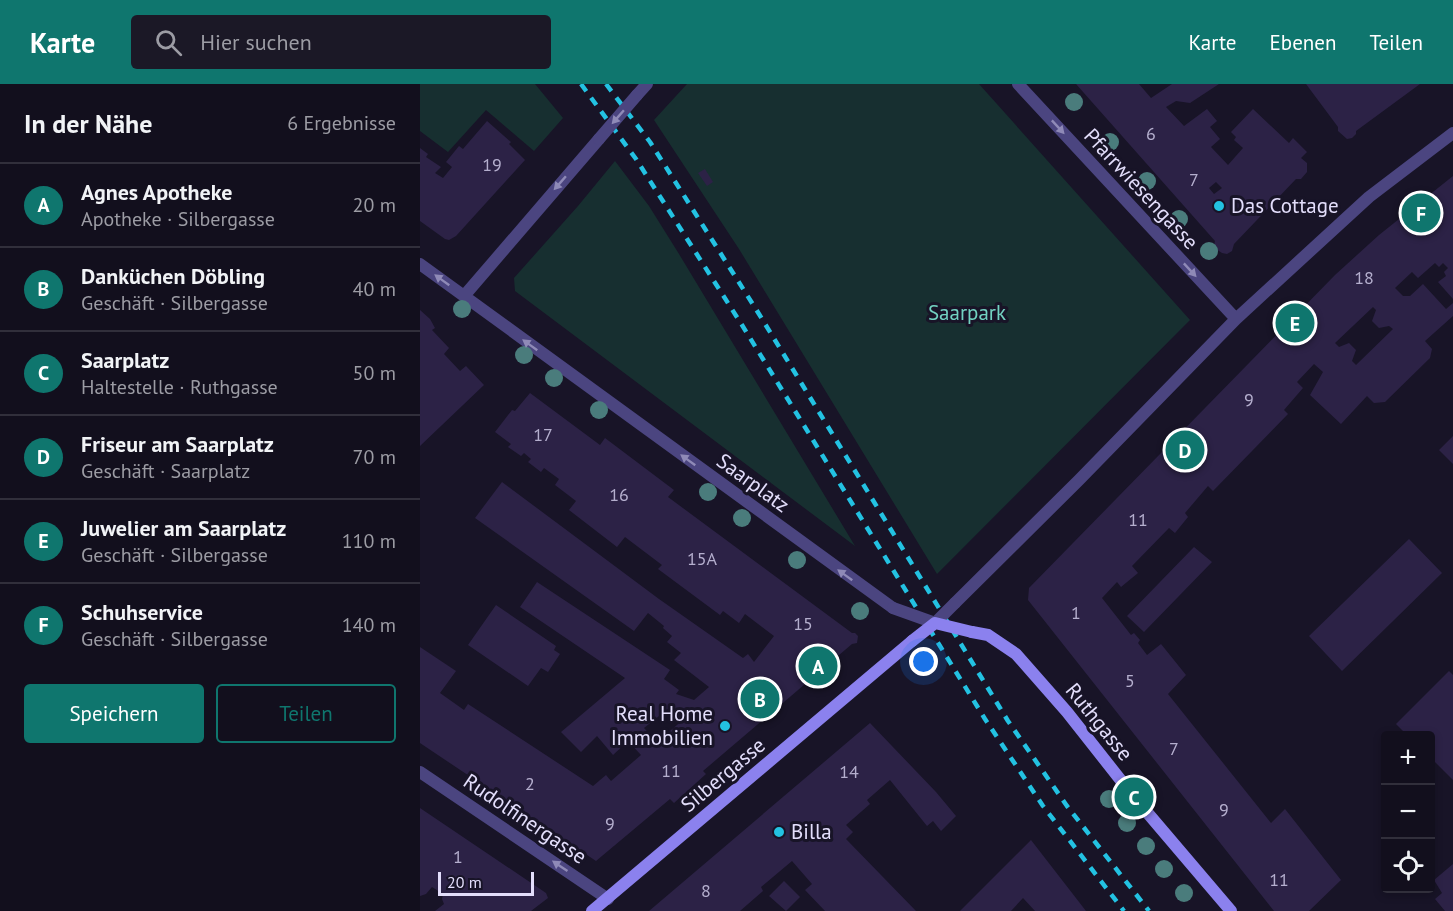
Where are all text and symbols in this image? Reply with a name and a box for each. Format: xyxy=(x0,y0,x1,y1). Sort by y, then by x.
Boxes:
search box xyxy=(131,15,551,69)
text: Karte xyxy=(30,24,95,61)
icon: search xyxy=(152,26,185,59)
text: Hier suchen xyxy=(200,28,312,56)
text: Karte xyxy=(1189,29,1237,56)
text: Ebenen xyxy=(1270,29,1336,56)
text: Teilen xyxy=(1369,29,1423,56)
text: In der Nähe xyxy=(24,107,152,140)
one-way arrow xyxy=(612,109,625,124)
text: 6 Ergebnisse xyxy=(287,110,396,136)
one-way arrow xyxy=(1051,119,1064,134)
street label: Pfarrwiesengasse xyxy=(1078,122,1204,255)
house number: 6 xyxy=(1146,122,1156,145)
house number: 19 xyxy=(482,153,502,176)
house number: 7 xyxy=(1189,168,1199,191)
one-way arrow xyxy=(554,175,567,190)
text: Agnes Apotheke xyxy=(81,178,232,206)
pin: F xyxy=(1402,190,1440,236)
text: A xyxy=(37,192,50,218)
text: 20 m xyxy=(353,192,396,218)
place label: Das Cottage xyxy=(1231,192,1339,219)
marker: Das Cottage xyxy=(1212,199,1226,213)
text: Apotheke · Silbergasse xyxy=(81,206,275,232)
text: Danküchen Döbling xyxy=(81,262,265,290)
one-way arrow xyxy=(1183,263,1197,277)
house number: 18 xyxy=(1354,266,1374,289)
one-way arrow xyxy=(434,274,450,286)
text: B xyxy=(38,276,49,302)
text: 40 m xyxy=(353,276,396,302)
text: Geschäft · Silbergasse xyxy=(81,290,268,316)
park label: Saarpark xyxy=(928,299,1006,326)
pin: E xyxy=(1276,300,1314,346)
one-way arrow xyxy=(523,339,538,351)
text: Saarplatz xyxy=(81,346,169,374)
text: C xyxy=(38,360,49,386)
text: 50 m xyxy=(353,360,396,386)
text: Haltestelle · Ruthgasse xyxy=(81,374,278,400)
house number: 9 xyxy=(1244,388,1254,411)
house number: 17 xyxy=(533,423,553,446)
pin: D xyxy=(1166,428,1204,472)
text: Friseur am Saarplatz xyxy=(81,430,274,458)
text: D xyxy=(37,444,50,470)
text: 70 m xyxy=(353,444,396,470)
street label: Saarplatz xyxy=(712,447,795,518)
one-way arrow xyxy=(680,454,695,466)
text: Geschäft · Saarplatz xyxy=(81,458,250,484)
house number: 16 xyxy=(609,483,629,506)
house number: 11 xyxy=(1128,508,1148,531)
text: Juwelier am Saarplatz xyxy=(81,514,286,542)
text: E xyxy=(38,528,49,554)
text: 110 m xyxy=(342,528,396,554)
text: Geschäft · Silbergasse xyxy=(81,542,268,568)
house number: 15A xyxy=(687,547,718,570)
one-way arrow xyxy=(838,569,853,581)
text: Schuhservice xyxy=(81,598,203,626)
house number: 1 xyxy=(1071,601,1081,624)
text: F xyxy=(38,612,49,638)
text: 140 m xyxy=(342,612,396,638)
house number: 15 xyxy=(793,612,813,635)
text: Geschäft · Silbergasse xyxy=(81,626,268,652)
pin: A xyxy=(798,644,838,688)
your location xyxy=(909,647,938,676)
house number: 5 xyxy=(1125,669,1135,692)
pin: B xyxy=(740,676,780,722)
street label: Ruthgasse xyxy=(1060,677,1139,766)
button: Speichern xyxy=(24,684,204,743)
button: Teilen xyxy=(216,684,396,743)
place label: Real Home Immobilien xyxy=(611,700,713,751)
marker: Real Home Immobilien xyxy=(718,719,732,733)
street label: Silbergasse xyxy=(675,731,770,818)
map controls xyxy=(1381,731,1435,893)
button: + xyxy=(1381,731,1435,785)
house number: 7 xyxy=(1169,737,1179,760)
house number: 11 xyxy=(661,759,681,782)
house number: 14 xyxy=(839,760,859,783)
street label: Rudolfinergasse xyxy=(458,767,592,870)
house number: 2 xyxy=(525,772,535,795)
pin: C xyxy=(1114,774,1154,820)
button: − xyxy=(1381,785,1435,839)
house number: 9 xyxy=(1219,798,1229,821)
house number: 9 xyxy=(605,812,615,835)
place label: Billa xyxy=(791,818,832,845)
marker: Billa xyxy=(772,825,786,839)
button: locate xyxy=(1381,839,1435,893)
house number: 1 xyxy=(453,845,463,868)
one-way arrow xyxy=(552,860,568,872)
house number: 11 xyxy=(1269,868,1289,891)
scale bar xyxy=(438,869,534,896)
text: 20 m xyxy=(447,872,482,892)
house number: 8 xyxy=(701,879,711,902)

